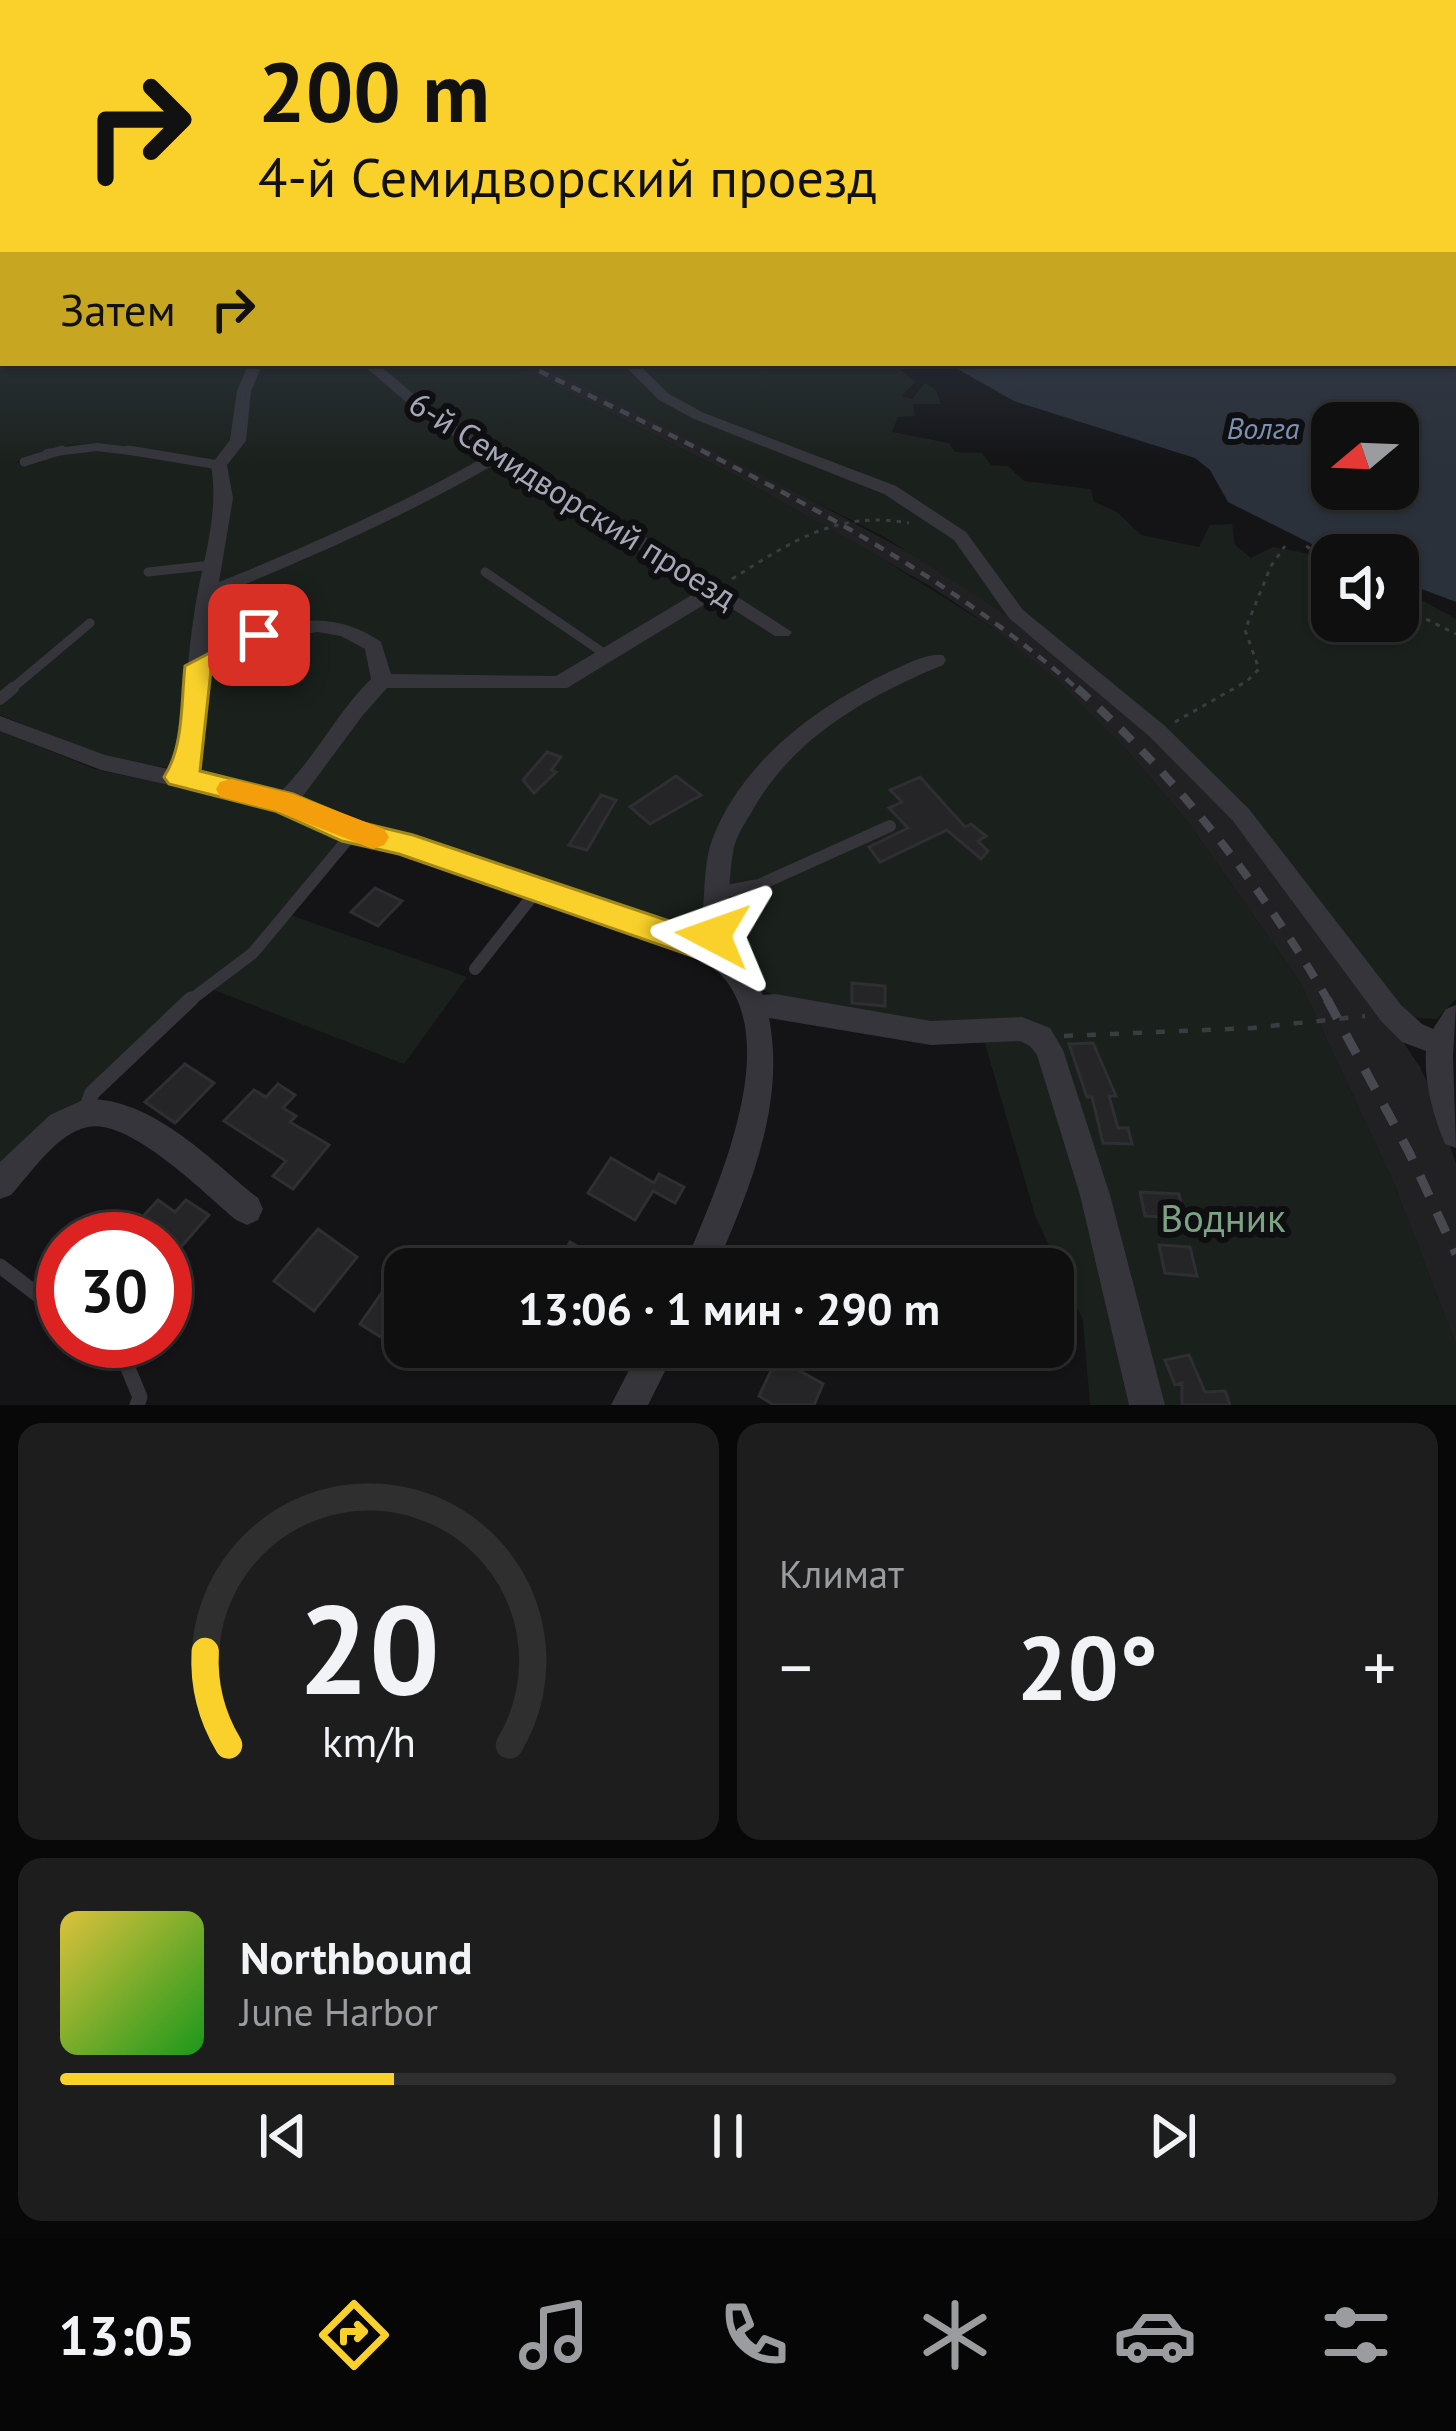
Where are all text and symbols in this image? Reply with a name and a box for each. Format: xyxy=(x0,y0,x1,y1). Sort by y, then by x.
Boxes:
text: 200 m xyxy=(258,36,490,145)
icon: right xyxy=(60,48,216,204)
text: 4-й Семидворский проезд xyxy=(258,142,877,212)
icon: right xyxy=(200,276,266,342)
text: Затем xyxy=(60,280,176,338)
street label: 6-й Семидворский проезд xyxy=(402,381,745,618)
north arrow xyxy=(1311,402,1419,510)
map controls xyxy=(1311,402,1419,642)
water label: Волга xyxy=(1227,408,1300,447)
button: sound xyxy=(1311,534,1419,642)
pin xyxy=(208,584,310,686)
icon: arrive xyxy=(226,602,292,668)
position arrow xyxy=(650,872,776,998)
park label: Водник xyxy=(1160,1192,1286,1243)
speed limit sign: 30 xyxy=(36,1212,192,1368)
text: 13:06 · 1 мин · 290 m xyxy=(518,1279,940,1337)
text: Климат xyxy=(779,1548,904,1599)
text: 20 xyxy=(298,1567,439,1728)
text: 20° xyxy=(1017,1608,1158,1725)
text: − xyxy=(779,1624,812,1709)
text: + xyxy=(1363,1624,1396,1709)
text: km/h xyxy=(321,1712,416,1768)
text: Northbound xyxy=(240,1928,472,1986)
text: June Harbor xyxy=(240,1986,438,2037)
icon: previous xyxy=(250,2103,316,2169)
icon: pause xyxy=(695,2103,761,2169)
icon: next xyxy=(1140,2103,1206,2169)
icon: directions xyxy=(312,2293,396,2377)
icon: music xyxy=(512,2293,596,2377)
icon: phone xyxy=(712,2293,796,2377)
icon: climate xyxy=(913,2293,997,2377)
icon: car xyxy=(1113,2293,1197,2377)
icon: filters xyxy=(1314,2293,1398,2377)
text: 13:05 xyxy=(58,2300,195,2370)

